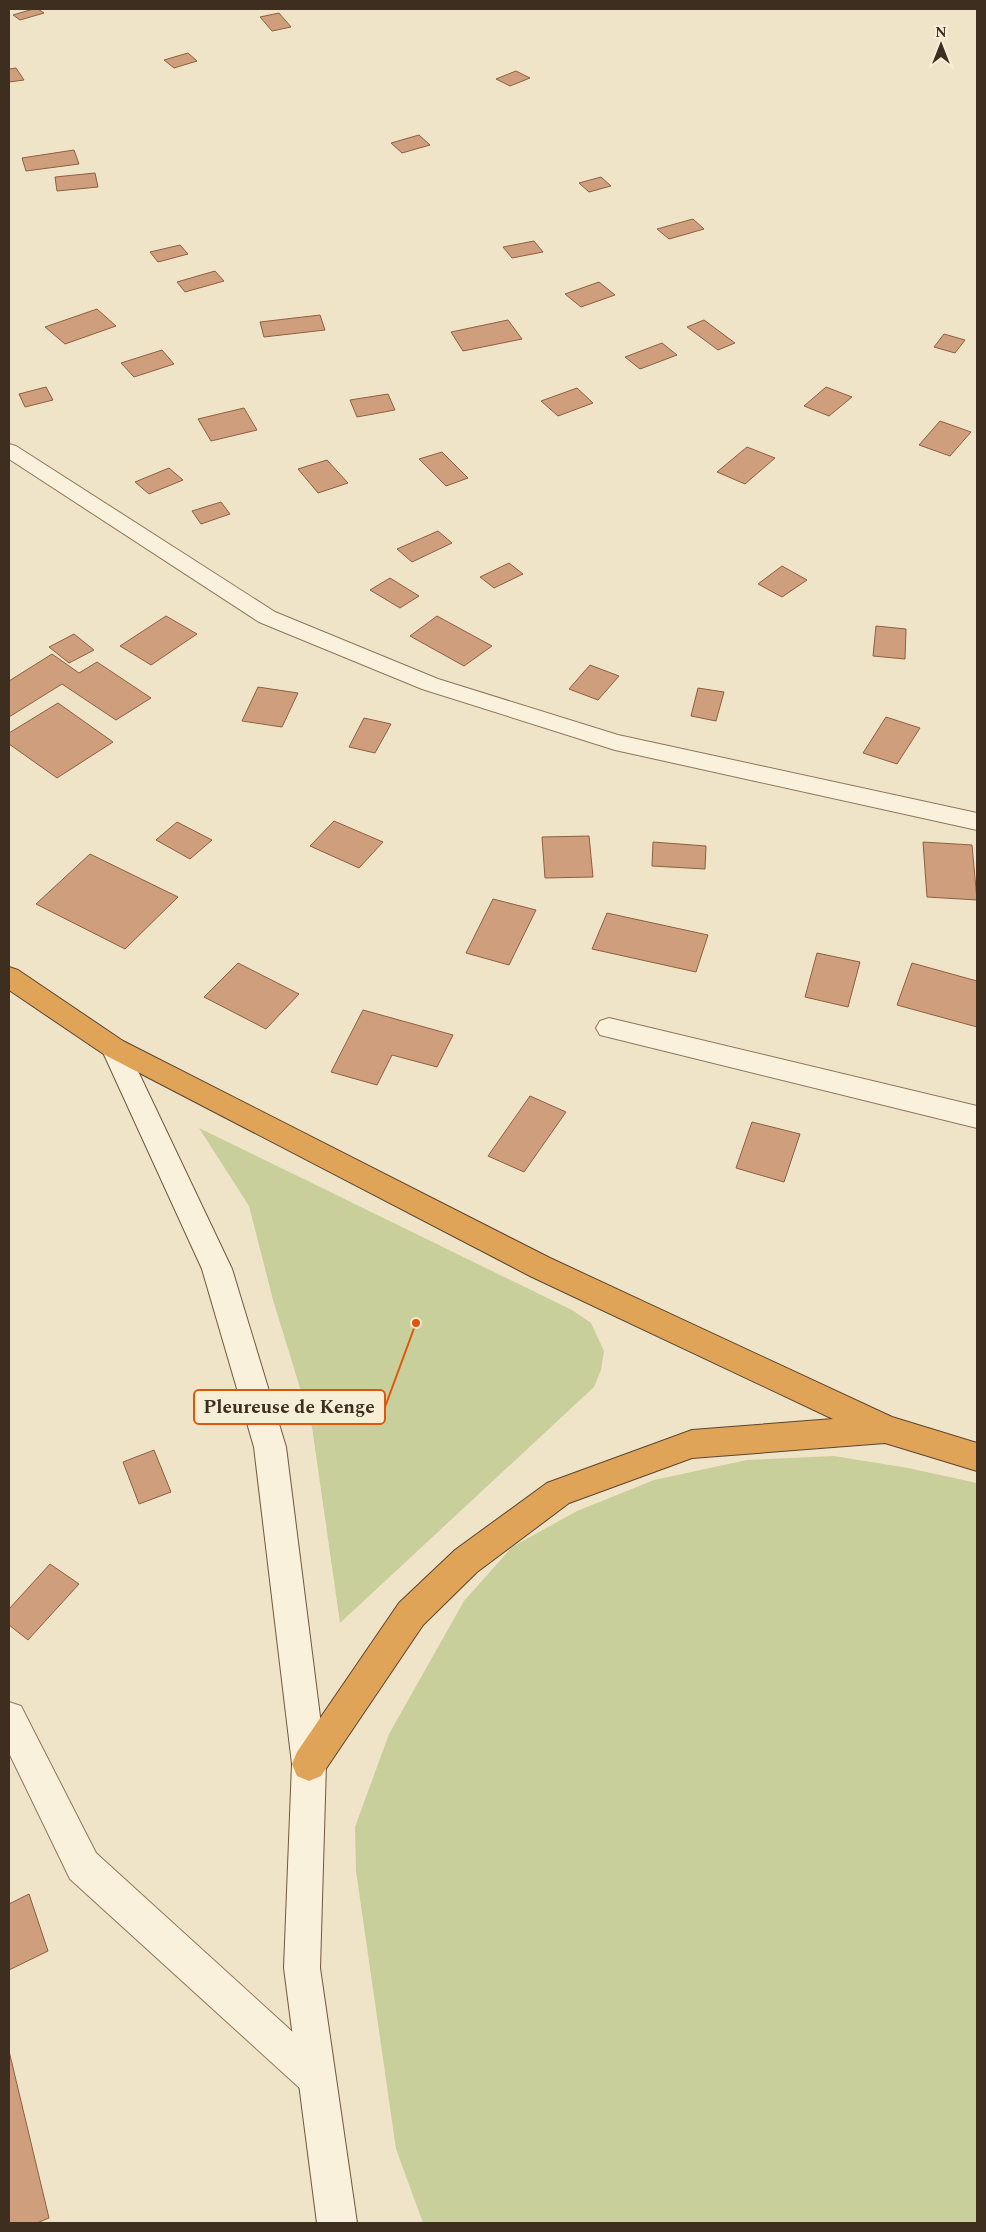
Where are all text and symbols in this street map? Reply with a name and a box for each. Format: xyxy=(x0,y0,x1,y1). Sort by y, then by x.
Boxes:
north arrow xyxy=(916,20,966,70)
text: N xyxy=(935,22,947,43)
callout: Pleureuse de Kenge xyxy=(194,1390,385,1424)
text: Pleureuse de Kenge xyxy=(203,1393,375,1422)

